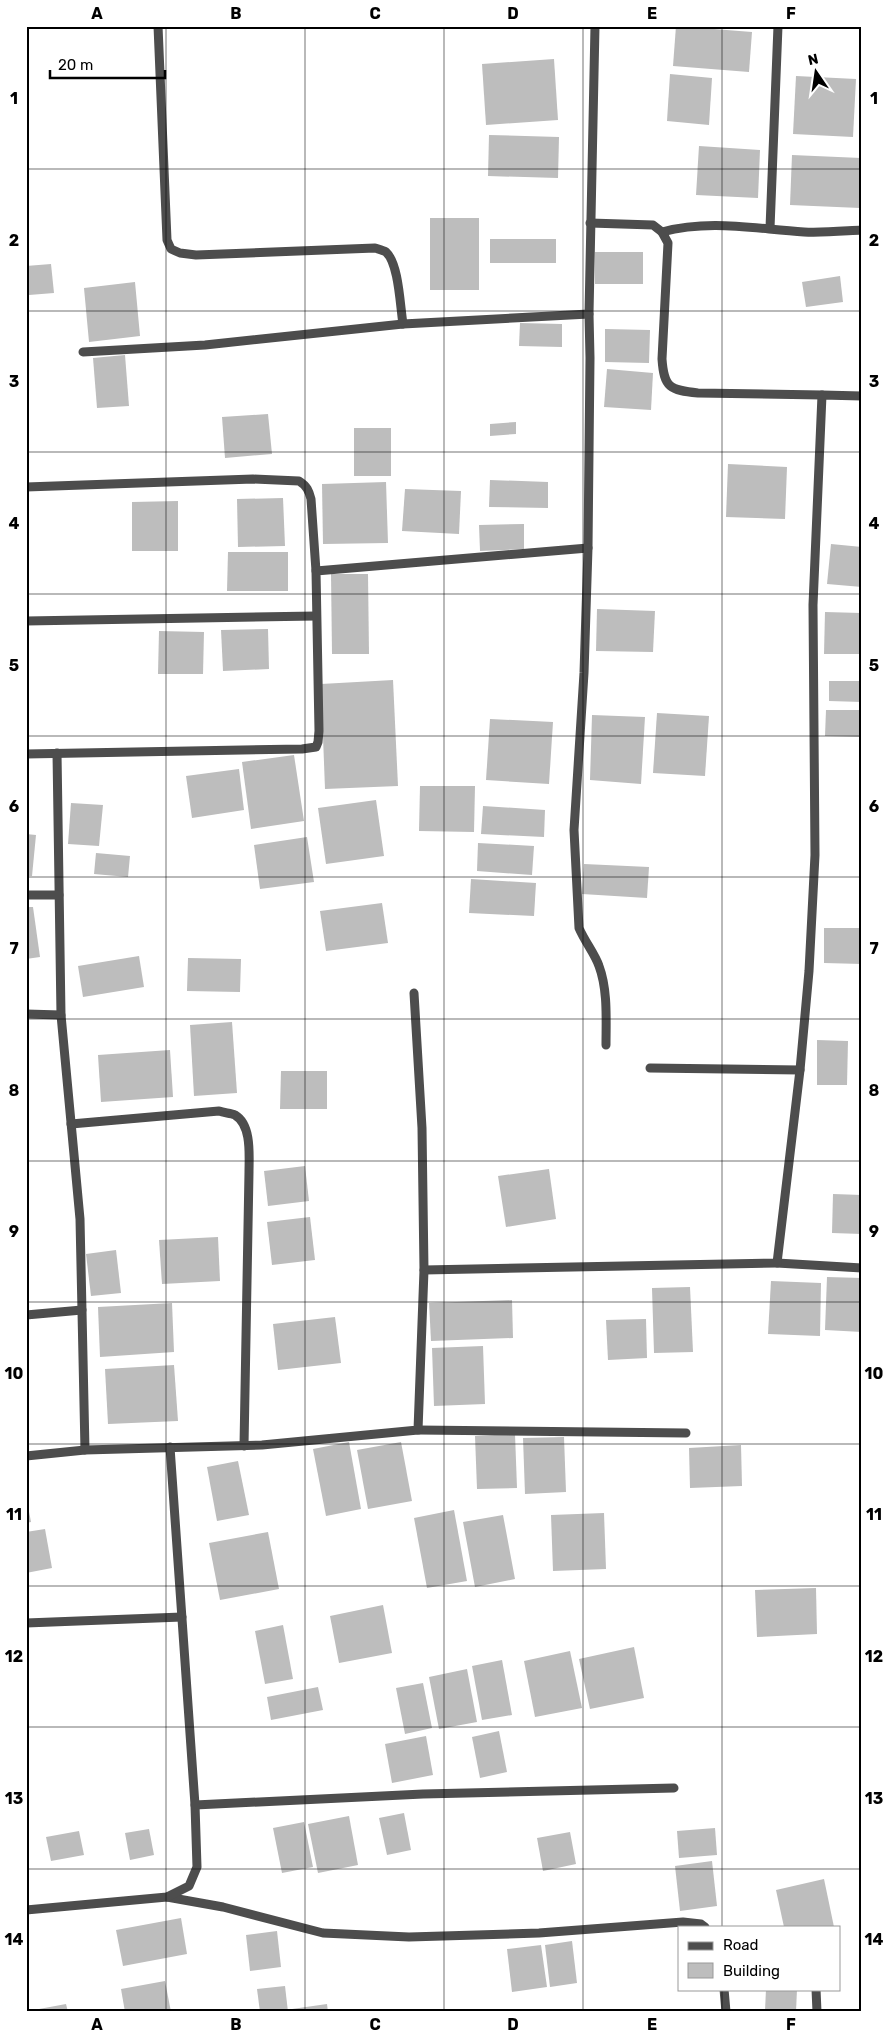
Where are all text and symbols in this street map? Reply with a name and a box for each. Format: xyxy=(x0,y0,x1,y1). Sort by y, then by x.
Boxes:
text: A xyxy=(91,4,103,23)
text: B xyxy=(230,4,242,23)
text: C xyxy=(369,4,381,23)
text: D xyxy=(507,4,519,23)
text: E xyxy=(647,4,657,23)
text: F xyxy=(786,4,796,23)
scale bar xyxy=(50,48,165,80)
north arrow xyxy=(790,48,840,98)
text: N xyxy=(806,50,820,69)
text: 20 m xyxy=(58,56,93,74)
text: 1 xyxy=(10,89,18,108)
text: 1 xyxy=(870,89,878,108)
text: 2 xyxy=(9,231,19,250)
text: 2 xyxy=(869,231,879,250)
text: 3 xyxy=(9,372,19,391)
text: 3 xyxy=(869,372,879,391)
text: 4 xyxy=(9,514,20,533)
text: 4 xyxy=(869,514,880,533)
text: 5 xyxy=(9,656,19,675)
text: 5 xyxy=(869,656,879,675)
text: 6 xyxy=(9,797,19,816)
text: 6 xyxy=(869,797,879,816)
text: 7 xyxy=(9,939,19,958)
text: 7 xyxy=(869,939,879,958)
text: 8 xyxy=(9,1081,20,1100)
text: 8 xyxy=(869,1081,880,1100)
text: 9 xyxy=(9,1222,19,1241)
text: 9 xyxy=(869,1222,879,1241)
text: 10 xyxy=(5,1364,24,1383)
text: 10 xyxy=(865,1364,884,1383)
text: 11 xyxy=(6,1505,22,1524)
text: 11 xyxy=(866,1505,882,1524)
text: 12 xyxy=(5,1647,23,1666)
text: 12 xyxy=(865,1647,883,1666)
text: 13 xyxy=(5,1789,23,1808)
text: 13 xyxy=(865,1789,883,1808)
legend xyxy=(678,1926,840,1990)
text: 14 xyxy=(5,1930,24,1949)
text: 14 xyxy=(865,1930,884,1949)
text: Road xyxy=(723,1936,759,1954)
text: Building xyxy=(723,1962,780,1980)
text: A xyxy=(91,2015,103,2034)
text: B xyxy=(230,2015,242,2034)
text: C xyxy=(369,2015,381,2034)
text: D xyxy=(507,2015,519,2034)
text: E xyxy=(647,2015,657,2034)
text: F xyxy=(786,2015,796,2034)

